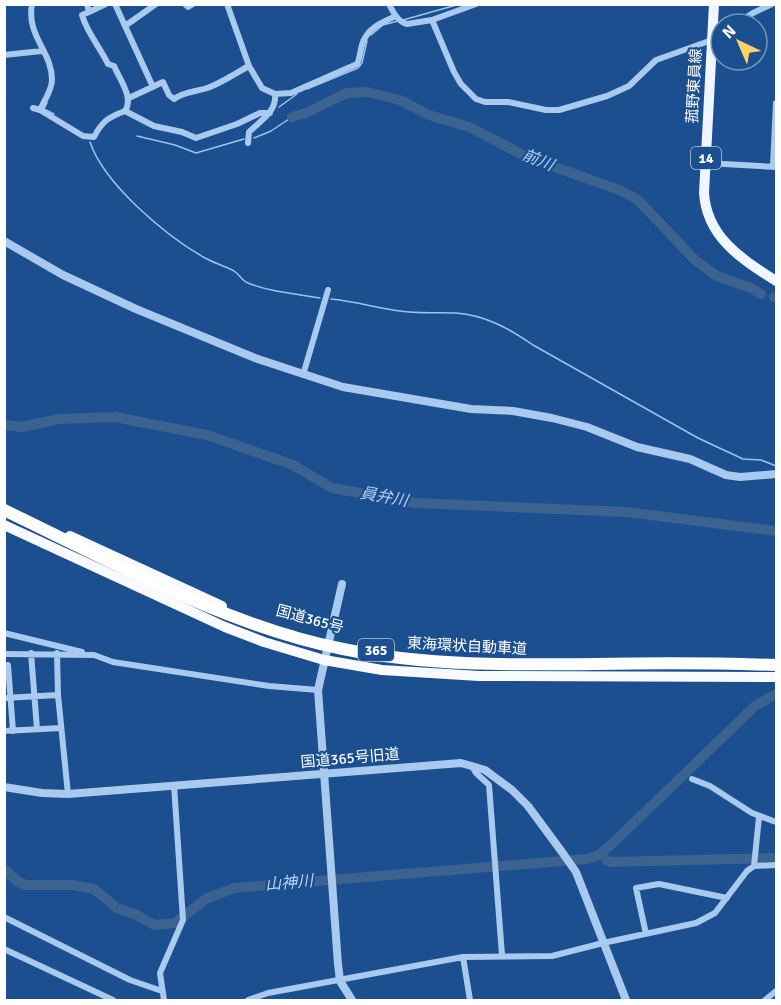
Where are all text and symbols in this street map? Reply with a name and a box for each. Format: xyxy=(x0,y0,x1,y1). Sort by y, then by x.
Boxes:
north arrow xyxy=(709,12,769,72)
text: N xyxy=(718,21,740,43)
street label: 菰野東員線 xyxy=(683,48,705,124)
water label: 前川 xyxy=(519,145,558,176)
road number: 14 xyxy=(691,147,721,169)
water label: 員弁川 xyxy=(359,483,411,511)
street label: 国道365号 xyxy=(274,601,346,637)
street label: 東海環状自動車道 xyxy=(407,634,527,658)
road number: 365 xyxy=(358,639,394,661)
street label: 国道365号旧道 xyxy=(300,745,400,771)
water label: 山神川 xyxy=(264,871,316,895)

